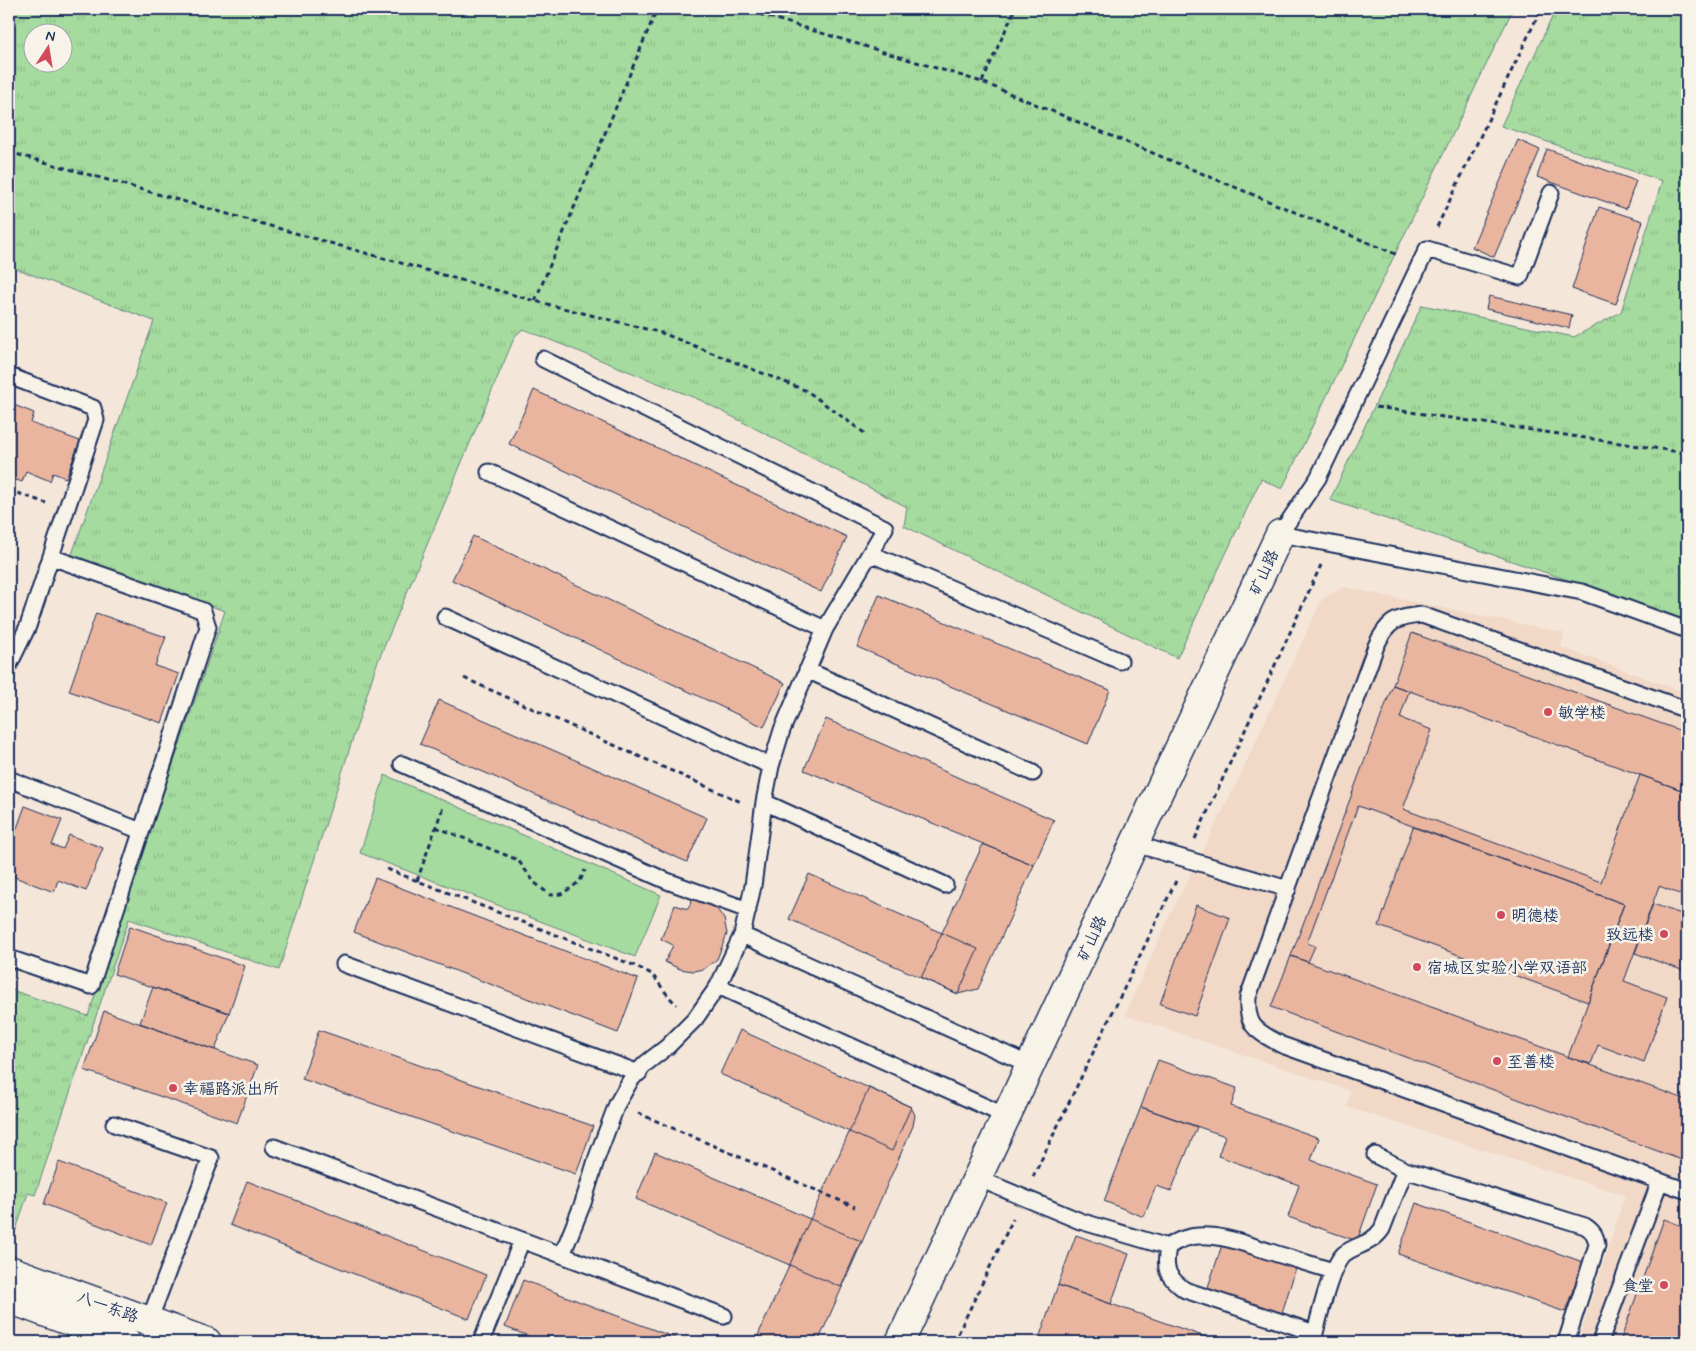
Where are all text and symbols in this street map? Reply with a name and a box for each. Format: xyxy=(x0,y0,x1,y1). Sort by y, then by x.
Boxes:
north arrow xyxy=(22,22,72,72)
text: N xyxy=(44,26,57,46)
street label: 矿山路 xyxy=(1245,546,1284,599)
place label: 敏学楼 xyxy=(1558,703,1606,724)
marker: 敏学楼 xyxy=(1542,706,1554,718)
place label: 明德楼 xyxy=(1511,906,1559,927)
marker: 明德楼 xyxy=(1495,909,1507,921)
street label: 矿山路 xyxy=(1073,912,1112,965)
place label: 致远楼 xyxy=(1606,925,1654,946)
marker: 致远楼 xyxy=(1658,928,1670,940)
place label: 宿城区实验小学双语部 xyxy=(1427,958,1587,979)
marker: 宿城区实验小学双语部 xyxy=(1411,961,1423,973)
place label: 至善楼 xyxy=(1507,1052,1555,1073)
marker: 至善楼 xyxy=(1491,1055,1503,1067)
place label: 幸福路派出所 xyxy=(183,1079,279,1100)
marker: 幸福路派出所 xyxy=(167,1082,179,1094)
place label: 食堂 xyxy=(1622,1276,1654,1297)
marker: 食堂 xyxy=(1658,1279,1670,1291)
street label: 八一东路 xyxy=(74,1287,141,1328)

